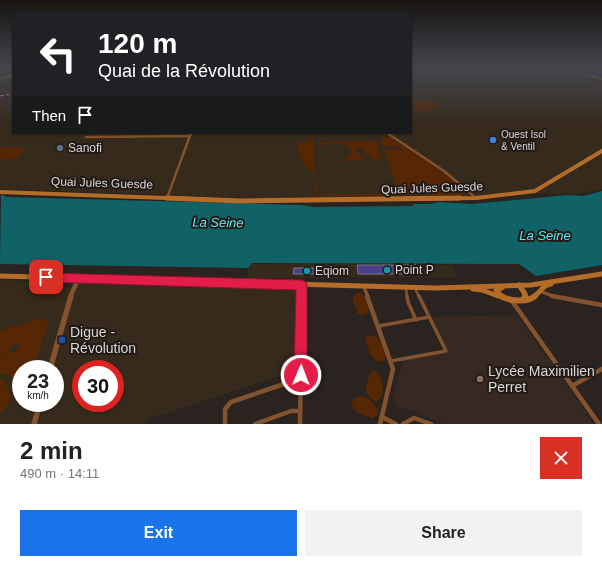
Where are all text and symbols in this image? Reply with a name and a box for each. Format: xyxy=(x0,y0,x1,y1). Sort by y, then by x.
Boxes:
icon: left xyxy=(32,28,84,80)
text: 120 m xyxy=(98,28,177,59)
text: Quai de la Révolution xyxy=(98,61,270,81)
icon: arrive xyxy=(74,104,96,126)
text: Then xyxy=(32,107,66,124)
place label: Ouest Isol & Ventil xyxy=(501,129,546,152)
marker: Ouest Isol & Ventil xyxy=(488,135,498,145)
place label: Sanofi xyxy=(68,141,102,155)
marker: Sanofi xyxy=(55,143,65,153)
street label: Quai Jules Guesde xyxy=(51,174,154,192)
street label: Quai Jules Guesde xyxy=(381,179,484,197)
water label: La Seine xyxy=(192,215,244,230)
water label: La Seine xyxy=(519,228,571,243)
pin xyxy=(29,260,63,294)
place label: Point P xyxy=(395,263,434,277)
place label: Eqiom xyxy=(315,264,349,278)
marker: Point P xyxy=(382,265,392,275)
icon: arrive xyxy=(35,266,57,288)
marker: Eqiom xyxy=(302,266,312,276)
place label: Digue - Révolution xyxy=(70,324,136,356)
marker: Digue - Révolution xyxy=(57,335,67,345)
position arrow xyxy=(280,354,322,396)
speed limit sign: 30 xyxy=(72,360,124,412)
place label: Lycée Maximilien Perret xyxy=(488,363,595,395)
text: 23 xyxy=(27,370,49,392)
marker: Lycée Maximilien Perret xyxy=(475,374,485,384)
text: km/h xyxy=(27,390,49,401)
text: 2 min xyxy=(20,437,83,464)
button: close xyxy=(540,437,582,479)
text: 490 m · 14:11 xyxy=(20,466,99,481)
button: Exit xyxy=(20,510,297,556)
button: Share xyxy=(305,510,582,556)

